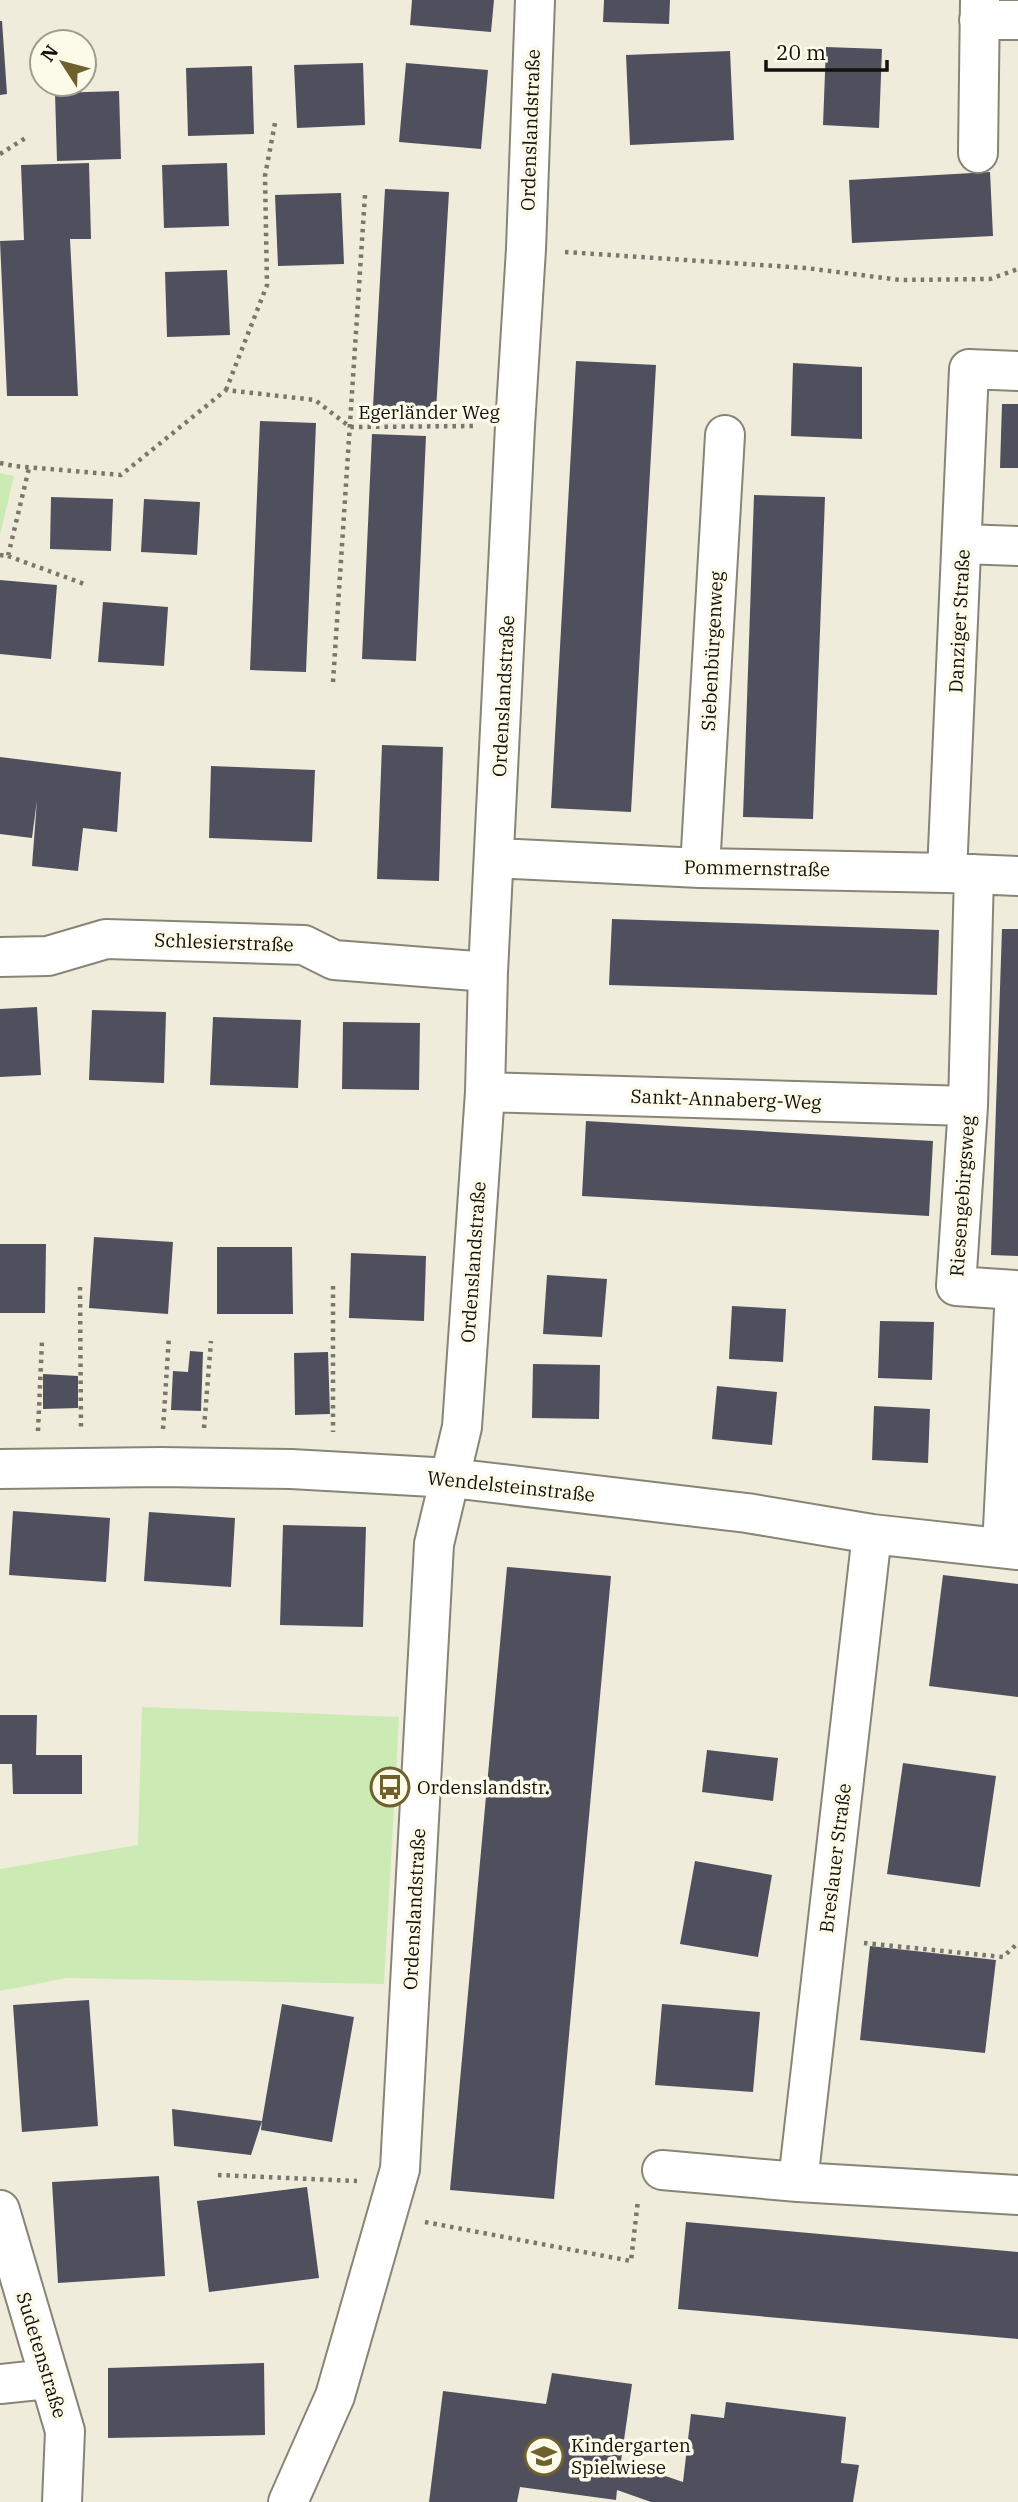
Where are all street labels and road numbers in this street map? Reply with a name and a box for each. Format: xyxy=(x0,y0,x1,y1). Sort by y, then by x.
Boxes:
street label: Ordenslandstraße xyxy=(515,49,545,211)
street label: Egerländer Weg xyxy=(358,400,500,424)
street label: Danziger Straße xyxy=(943,549,975,693)
street label: Siebenbürgenweg xyxy=(696,570,728,732)
street label: Ordenslandstraße xyxy=(487,615,519,777)
street label: Pommernstraße xyxy=(684,855,830,881)
street label: Schlesierstraße xyxy=(154,928,294,956)
street label: Sankt-Annaberg-Weg xyxy=(630,1084,822,1114)
street label: Riesengebirgsweg xyxy=(944,1114,980,1277)
street label: Ordenslandstraße xyxy=(455,1180,491,1344)
street label: Wendelsteinstraße xyxy=(426,1465,596,1507)
street label: Breslauer Straße xyxy=(814,1782,856,1934)
street label: Ordenslandstraße xyxy=(398,1828,430,1990)
street label: Sudetenstraße xyxy=(11,2289,73,2421)

